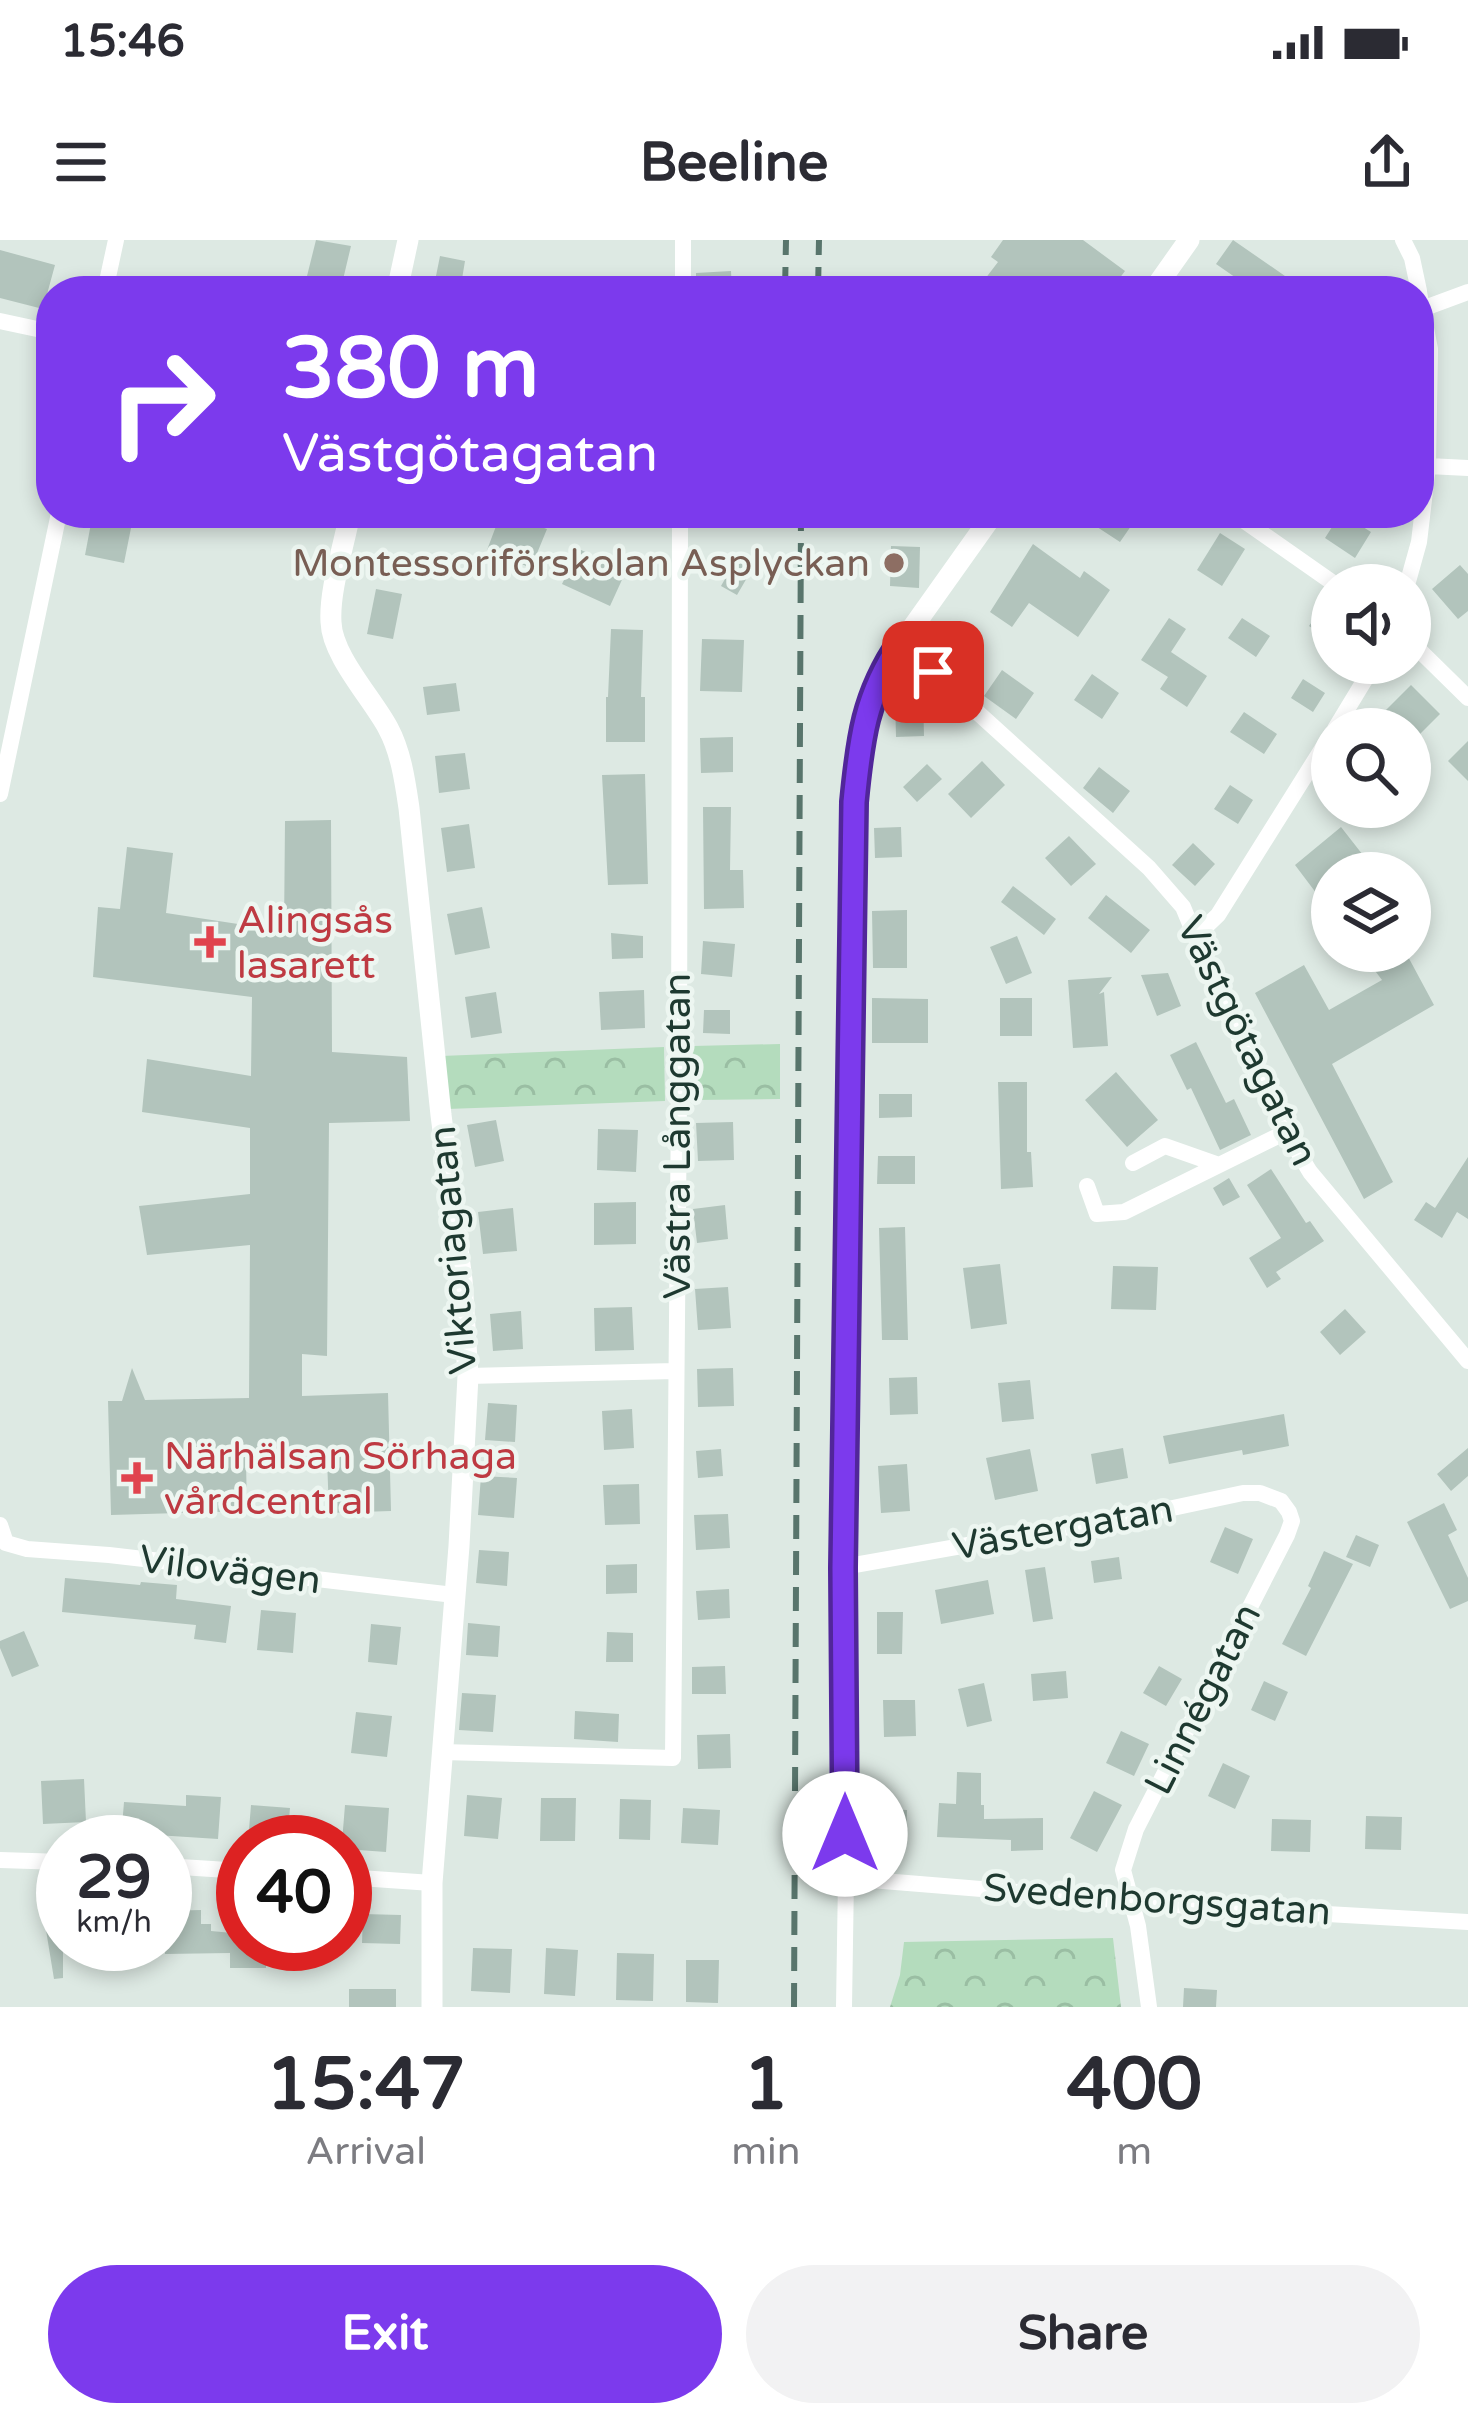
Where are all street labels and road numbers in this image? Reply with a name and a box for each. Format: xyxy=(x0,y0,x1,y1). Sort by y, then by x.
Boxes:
street label: Västgötagatan xyxy=(1166,909,1328,1173)
street label: Västra Långgatan xyxy=(654,973,701,1299)
street label: Viktoriagatan xyxy=(419,1124,487,1376)
street label: Västergatan xyxy=(949,1485,1177,1571)
street label: Vilovägen xyxy=(137,1536,323,1604)
street label: Linnégatan xyxy=(1135,1595,1271,1803)
street label: Svedenborgsgatan xyxy=(982,1864,1332,1936)

